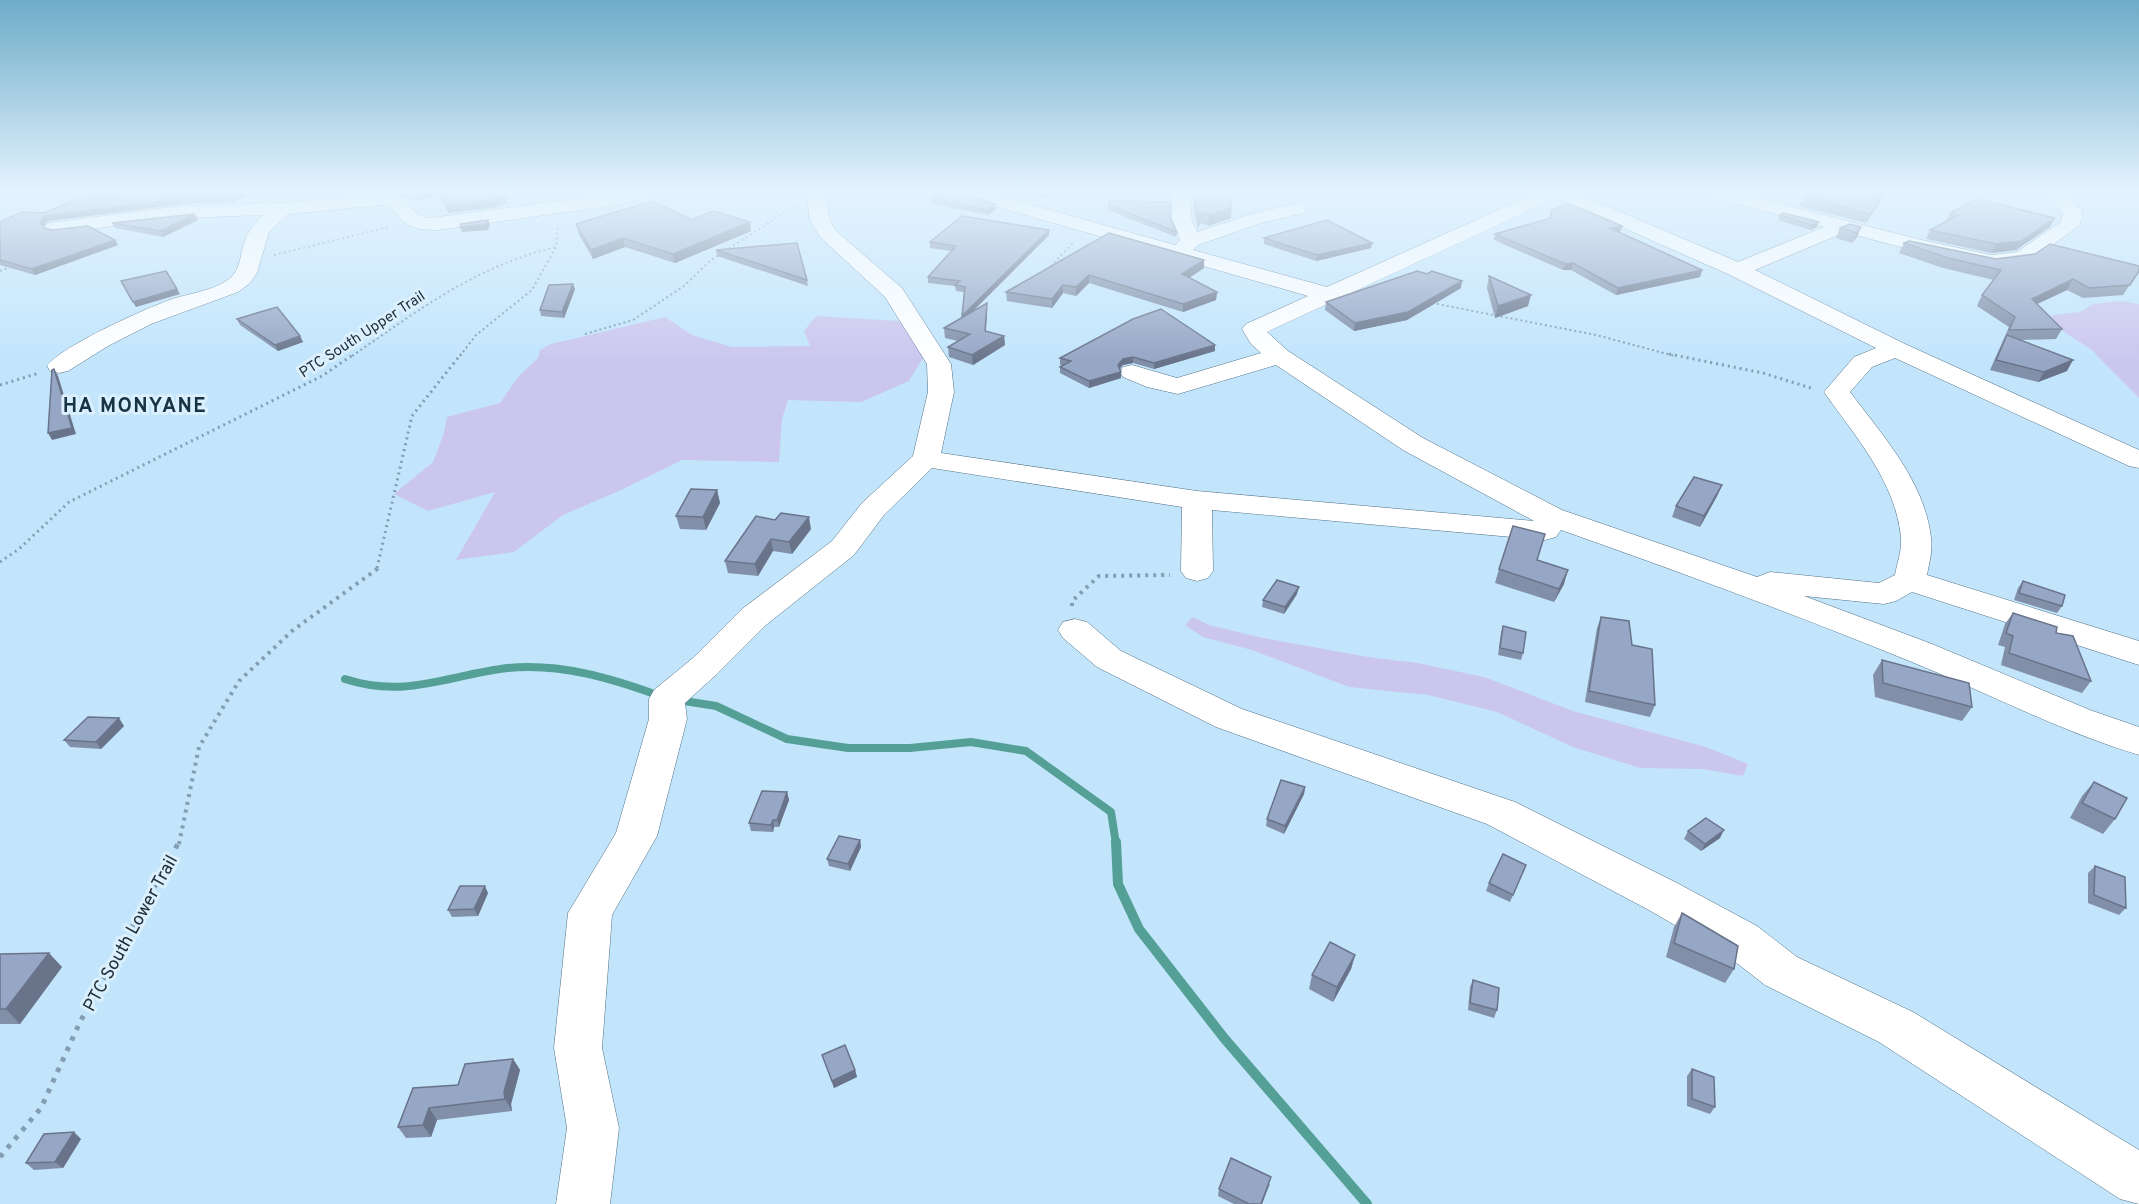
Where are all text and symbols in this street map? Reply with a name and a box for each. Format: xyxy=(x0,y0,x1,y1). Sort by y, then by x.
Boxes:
street label: PTC South Upper Trail xyxy=(296,287,429,383)
district label: HA MONYANE xyxy=(63,394,207,420)
street label: PTC South Lower Trail xyxy=(79,851,184,1016)

